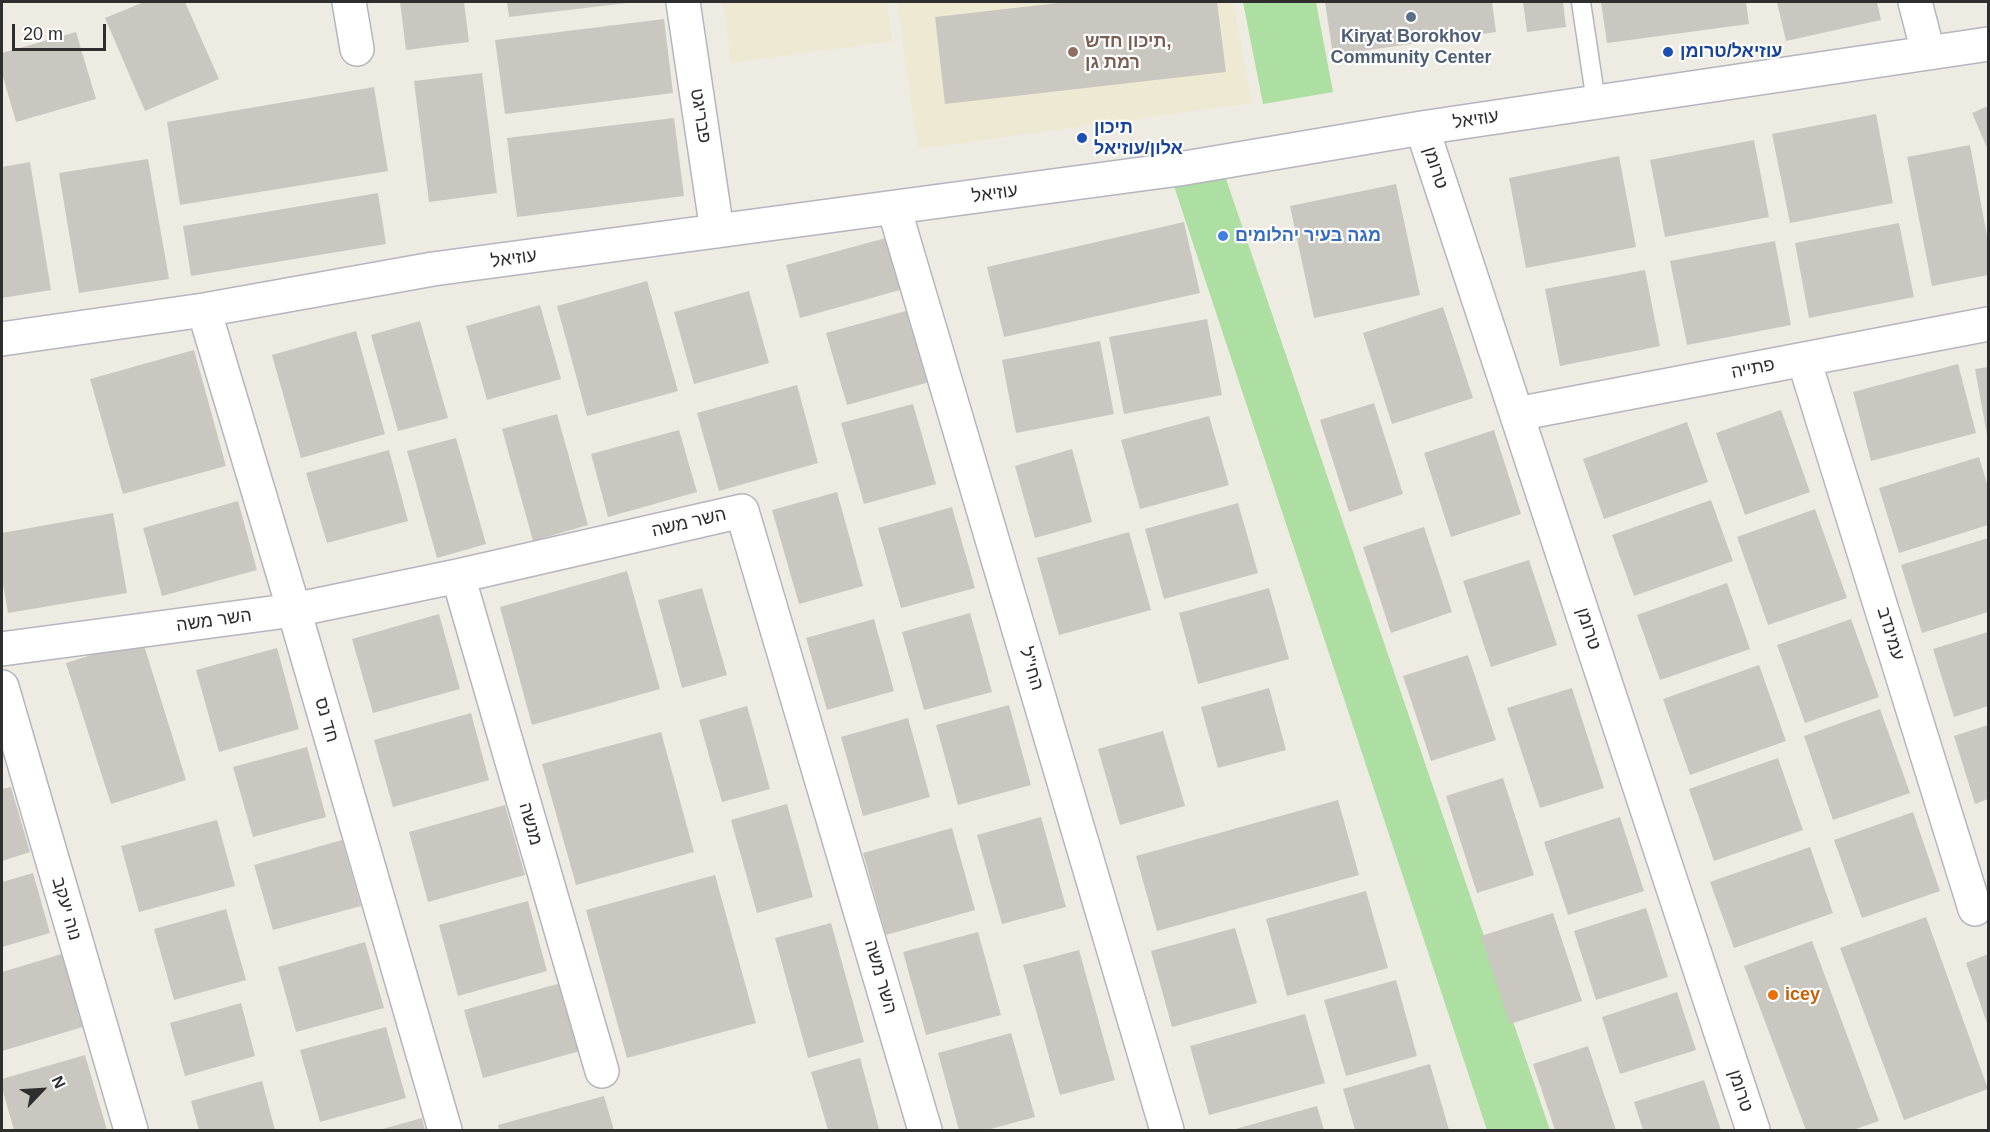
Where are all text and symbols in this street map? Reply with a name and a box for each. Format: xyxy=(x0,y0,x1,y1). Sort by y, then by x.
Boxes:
marker: Kiryat Borokhov Community Center xyxy=(1404,10,1418,24)
scale bar xyxy=(15,12,110,50)
text: 20 m xyxy=(23,24,63,44)
place label: Kiryat Borokhov Community Center xyxy=(1330,26,1492,68)
place label: תיכון חדש, רמת גן xyxy=(1085,31,1171,74)
place label: עוזיאל/טרומן xyxy=(1680,41,1782,63)
marker: תיכון חדש, רמת גן xyxy=(1066,45,1080,59)
marker: עוזיאל/טרומן xyxy=(1661,45,1675,59)
street label: פבריגט xyxy=(685,87,715,145)
street label: עוזיאל xyxy=(1452,106,1500,134)
place label: תיכון אלון/עוזיאל xyxy=(1094,117,1183,160)
marker: תיכון אלון/עוזיאל xyxy=(1075,131,1089,145)
street label: טרומן xyxy=(1418,144,1452,192)
street label: עוזיאל xyxy=(971,180,1019,208)
place label: מגה בעיר יהלומים xyxy=(1235,225,1381,247)
marker: מגה בעיר יהלומים xyxy=(1216,229,1230,243)
street label: עוזיאל xyxy=(490,245,538,273)
street label: פתייה xyxy=(1729,354,1777,384)
street label: השר משה xyxy=(650,504,728,542)
street label: השר משה xyxy=(175,605,253,637)
street label: טרומן xyxy=(1571,605,1605,653)
street label: עמינדב xyxy=(1872,605,1908,663)
street label: החי"ל xyxy=(1014,645,1048,693)
street label: חד נס xyxy=(309,695,343,745)
street label: מנשה xyxy=(514,800,546,848)
street label: נוה יעקב xyxy=(47,875,85,943)
street label: השר משה xyxy=(859,938,901,1016)
place label: icey xyxy=(1785,984,1820,1006)
marker: icey xyxy=(1766,988,1780,1002)
north arrow xyxy=(12,1060,72,1120)
street label: טרומן xyxy=(1723,1067,1757,1115)
text: N xyxy=(49,1073,69,1091)

